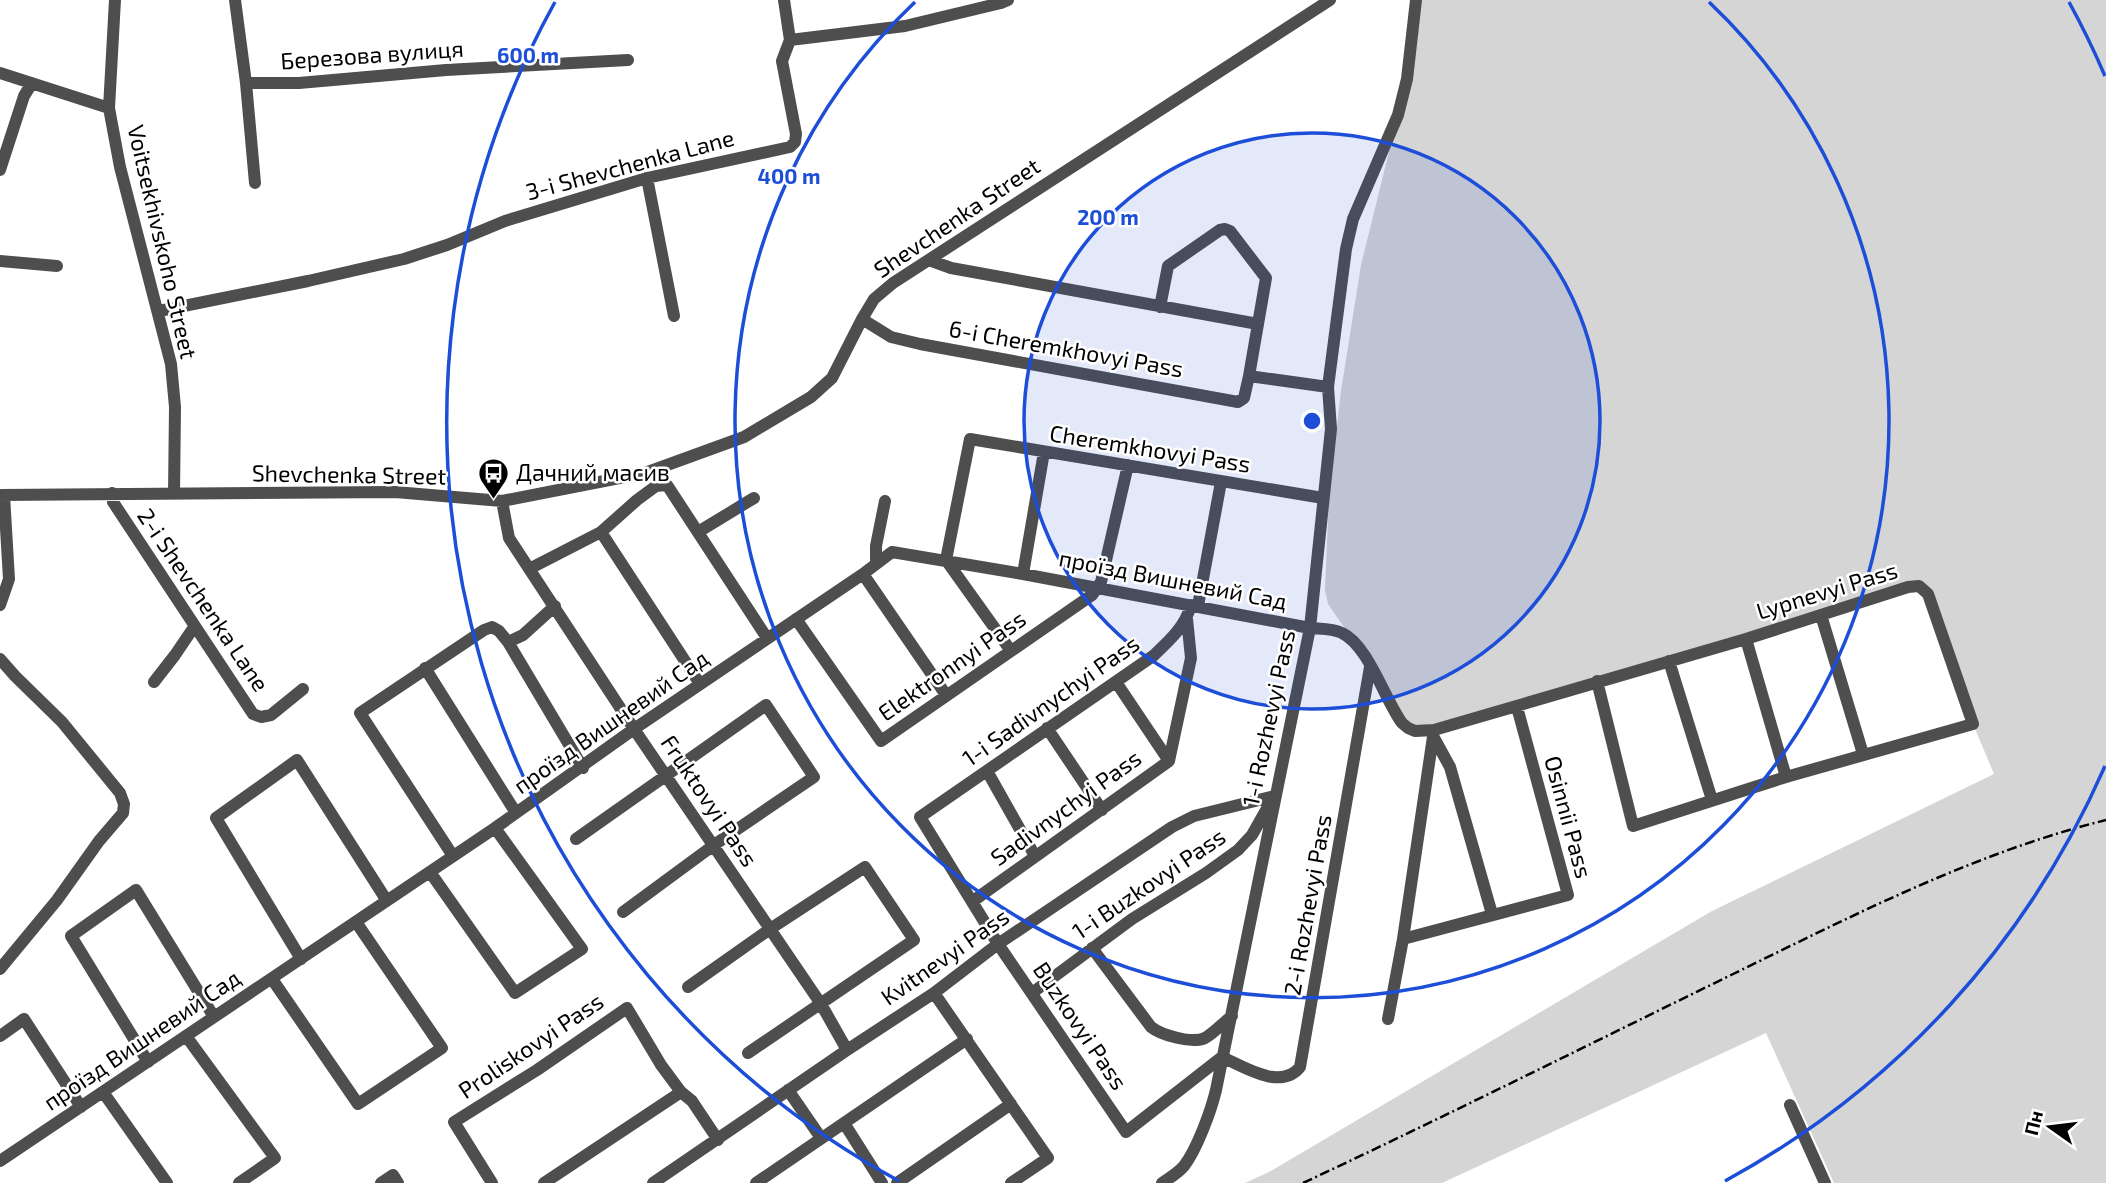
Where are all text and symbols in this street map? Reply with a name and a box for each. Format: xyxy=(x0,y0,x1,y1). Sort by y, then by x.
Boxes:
street label: Березова вулиця xyxy=(279,34,465,75)
text: 600 m xyxy=(497,42,559,67)
street label: Voitsekhivskoho Street xyxy=(122,122,204,362)
street label: 3-i Shevchenka Lane xyxy=(523,123,737,205)
street label: Shevchenka Street xyxy=(868,151,1045,283)
text: 400 m xyxy=(758,163,820,188)
text: 200 m xyxy=(1077,204,1139,229)
street label: 6-i Cheremkhovyi Pass xyxy=(947,314,1185,382)
centre of rings xyxy=(1300,409,1324,433)
street label: Cheremkhovyi Pass xyxy=(1048,418,1253,478)
bus stop icon: Дачний масив xyxy=(476,456,510,500)
street label: Shevchenka Street xyxy=(252,458,447,490)
place label: Дачний масив xyxy=(516,458,670,486)
street label: 2-i Shevchenka Lane xyxy=(132,503,275,696)
street label: проїзд Вишневий Сад xyxy=(1057,543,1290,615)
street label: Lypnevyi Pass xyxy=(1753,555,1901,625)
street label: Elektronnyi Pass xyxy=(872,604,1031,726)
street label: 1-i Rozhevyi Pass xyxy=(1236,627,1300,808)
street label: 1-i Sadivnychyi Pass xyxy=(957,629,1144,772)
street label: проїзд Вишневий Сад xyxy=(507,643,713,799)
street label: Fruktovyi Pass xyxy=(656,729,764,871)
street label: Sadivnychyi Pass xyxy=(985,743,1146,871)
street label: Osinnii Pass xyxy=(1539,753,1599,881)
street label: 2-i Rozhevyi Pass xyxy=(1277,812,1337,997)
street label: 1-i Buzkovyi Pass xyxy=(1067,822,1230,945)
street label: Kvitnevyi Pass xyxy=(875,902,1014,1011)
street label: Buzkovyi Pass xyxy=(1028,956,1134,1095)
street label: проїзд Вишневий Сад xyxy=(38,963,245,1116)
street label: Proliskovyi Pass xyxy=(453,986,608,1104)
north arrow xyxy=(2015,1092,2085,1162)
text: Пн xyxy=(2019,1108,2047,1138)

